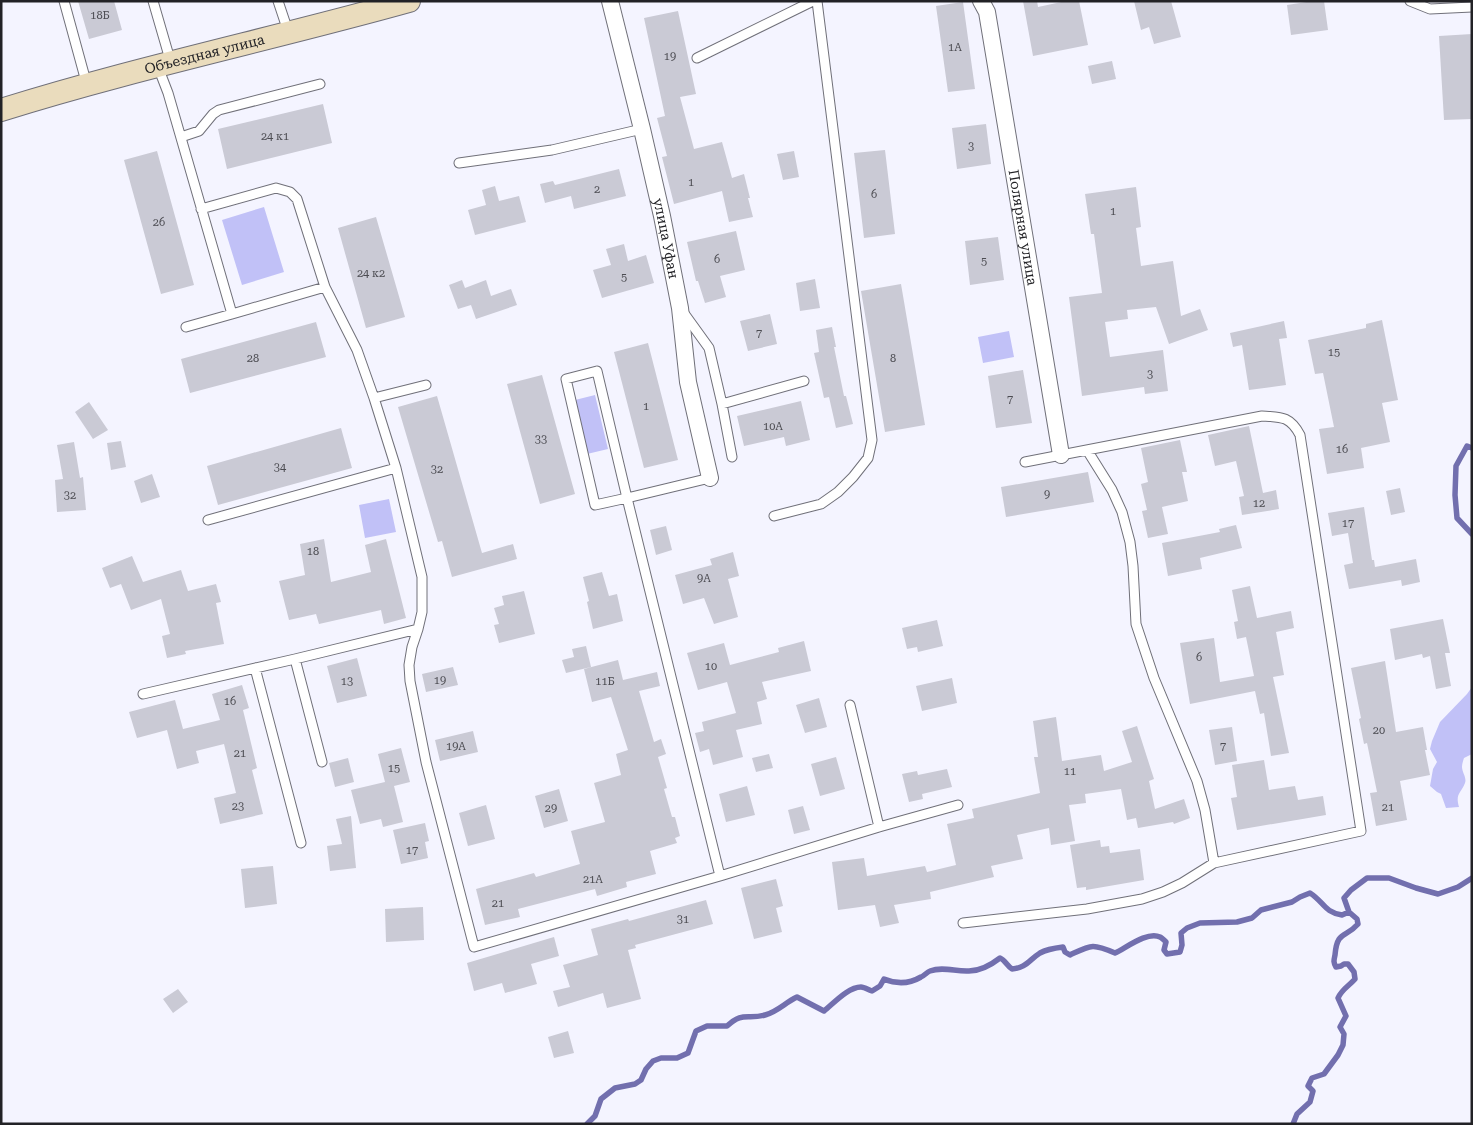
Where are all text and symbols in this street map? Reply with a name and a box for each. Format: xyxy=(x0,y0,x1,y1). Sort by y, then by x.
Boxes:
house number: 18Б xyxy=(90,9,110,22)
street label: Объездная улица xyxy=(143,31,267,77)
house number: 1А xyxy=(948,41,962,54)
house number: 19 xyxy=(664,50,676,63)
house number: 24 к1 xyxy=(261,130,289,143)
house number: 3 xyxy=(968,140,974,153)
street label: Полярная улица xyxy=(1005,168,1041,287)
house number: 1 xyxy=(688,176,694,189)
house number: 2 xyxy=(594,183,600,196)
house number: 6 xyxy=(871,188,877,201)
street label: улица Уфан xyxy=(650,197,682,280)
house number: 1 xyxy=(1110,205,1116,218)
house number: 26 xyxy=(153,216,165,229)
house number: 6 xyxy=(714,253,720,266)
house number: 5 xyxy=(981,255,987,268)
house number: 24 к2 xyxy=(357,267,385,280)
house number: 5 xyxy=(621,271,627,284)
house number: 7 xyxy=(756,327,762,340)
house number: 15 xyxy=(1328,346,1340,359)
house number: 28 xyxy=(247,352,259,365)
house number: 8 xyxy=(890,352,896,365)
house number: 3 xyxy=(1147,368,1153,381)
house number: 7 xyxy=(1007,393,1013,406)
house number: 1 xyxy=(643,400,649,413)
house number: 10А xyxy=(763,420,783,433)
house number: 33 xyxy=(535,433,547,446)
house number: 16 xyxy=(1336,443,1348,456)
house number: 34 xyxy=(274,461,287,474)
house number: 32 xyxy=(431,463,443,476)
house number: 9 xyxy=(1044,488,1050,501)
house number: 32 xyxy=(64,489,76,502)
house number: 12 xyxy=(1253,497,1265,510)
house number: 17 xyxy=(1342,517,1354,530)
house number: 18 xyxy=(307,545,319,558)
house number: 9А xyxy=(697,572,711,585)
house number: 6 xyxy=(1196,651,1202,664)
house number: 10 xyxy=(705,660,717,673)
house number: 19 xyxy=(434,674,446,687)
house number: 13 xyxy=(341,675,353,688)
house number: 11Б xyxy=(595,675,615,688)
house number: 16 xyxy=(224,695,236,708)
house number: 20 xyxy=(1373,724,1385,737)
house number: 19А xyxy=(446,740,466,753)
house number: 7 xyxy=(1220,740,1226,753)
house number: 21 xyxy=(234,747,246,760)
house number: 15 xyxy=(388,762,400,775)
house number: 11 xyxy=(1064,765,1076,778)
house number: 23 xyxy=(232,800,244,813)
house number: 21 xyxy=(1382,801,1394,814)
house number: 29 xyxy=(545,802,557,815)
house number: 17 xyxy=(406,844,418,857)
house number: 21А xyxy=(583,873,603,886)
house number: 21 xyxy=(492,897,504,910)
house number: 31 xyxy=(677,913,689,926)

